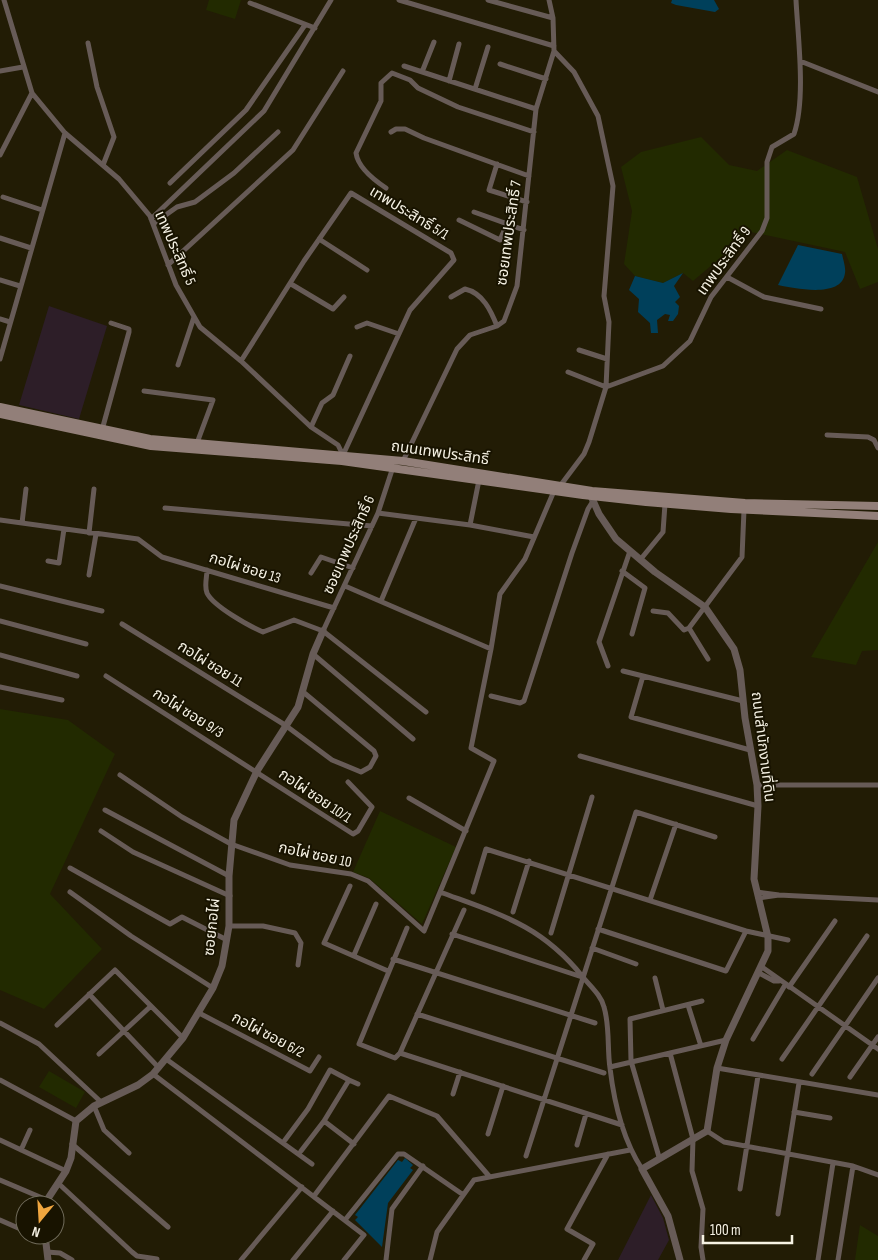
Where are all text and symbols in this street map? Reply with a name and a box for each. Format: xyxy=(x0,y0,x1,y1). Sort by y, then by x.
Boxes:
street label: ซอยเทพประสิทธิ์ 7 xyxy=(492,179,526,287)
street label: เทพประสิทธิ์ 5/1 xyxy=(366,182,453,245)
street label: เทพประสิทธิ์ 5 xyxy=(150,208,200,288)
street label: เทพประสิทธิ์ 9 xyxy=(693,223,755,299)
street label: ถนนเทพประสิทธิ์ xyxy=(390,437,490,469)
street label: ซอยเทพประสิทธิ์ 6 xyxy=(319,493,379,597)
street label: กอไผ่ ซอย 13 xyxy=(207,548,283,588)
street label: กอไผ่ ซอย 11 xyxy=(174,637,247,692)
street label: กอไผ่ ซอย 9/3 xyxy=(149,684,227,742)
street label: ถนนสำนักงานที่ดิน xyxy=(747,690,781,803)
street label: กอไผ่ ซอย 10/1 xyxy=(275,765,356,828)
street label: กอไผ่ ซอย 10 xyxy=(277,838,353,872)
street label: ซอยกอไผ่ xyxy=(200,897,224,957)
street label: กอไผ่ ซอย 6/2 xyxy=(228,1008,308,1062)
north arrow xyxy=(15,1195,65,1245)
scale bar xyxy=(703,1212,792,1244)
text: 100 m xyxy=(710,1221,741,1240)
text: N xyxy=(30,1223,42,1241)

